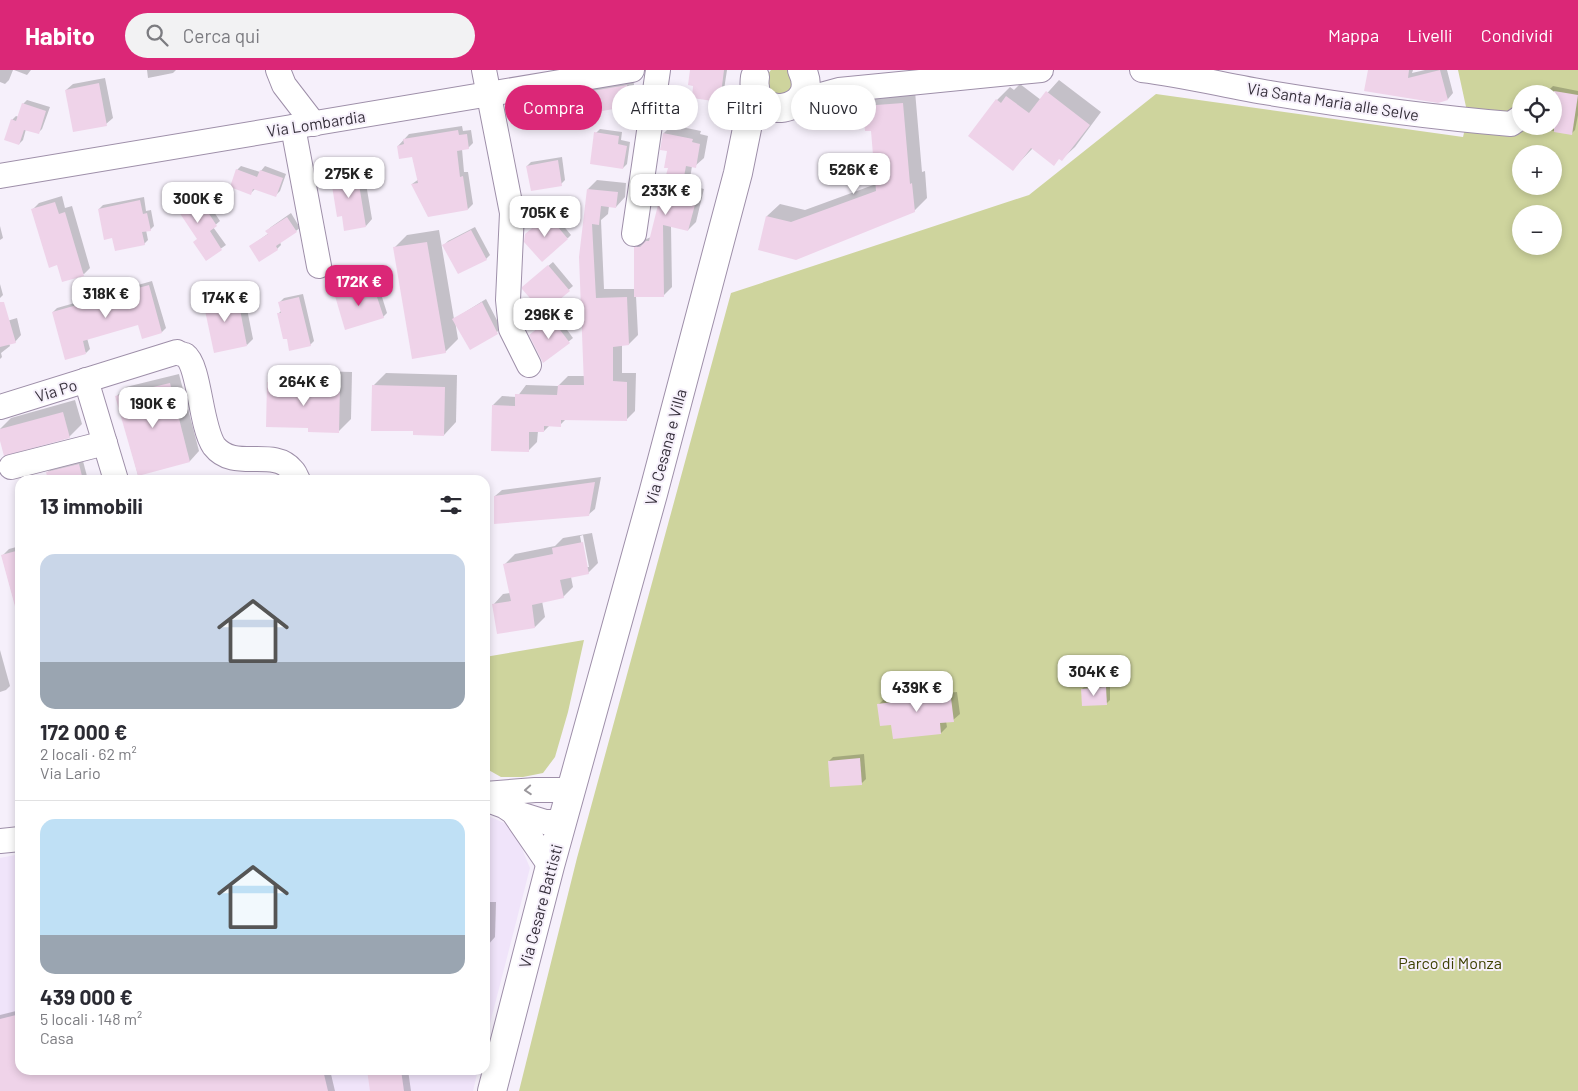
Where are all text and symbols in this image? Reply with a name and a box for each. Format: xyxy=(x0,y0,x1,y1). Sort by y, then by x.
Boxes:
search box xyxy=(125,13,475,58)
text: Habito xyxy=(25,21,95,50)
icon: search xyxy=(143,21,171,49)
text: Cerca qui xyxy=(183,24,260,47)
text: Mappa xyxy=(1328,24,1379,46)
text: Livelli xyxy=(1407,24,1453,46)
text: Condividi xyxy=(1481,24,1553,46)
street label: Via Santa Maria alle Selve xyxy=(1246,78,1420,124)
chip: Compra xyxy=(505,85,602,130)
chip: Affitta xyxy=(612,85,698,130)
chip: Filtri xyxy=(708,85,781,130)
chip: Nuovo xyxy=(791,85,876,130)
map controls xyxy=(1512,85,1562,255)
button: locate xyxy=(1512,85,1562,135)
street label: Via Lombardia xyxy=(265,106,367,140)
button: + xyxy=(1512,145,1562,195)
pin: 526K € xyxy=(813,152,895,195)
pin: 275K € xyxy=(308,156,390,199)
text: 526K € xyxy=(829,159,879,178)
text: 275K € xyxy=(325,163,373,182)
pin: 233K € xyxy=(625,174,707,216)
text: 233K € xyxy=(641,180,691,199)
pin: 300K € xyxy=(157,182,239,224)
text: 300K € xyxy=(173,188,223,207)
pin: 705K € xyxy=(504,196,586,238)
text: 705K € xyxy=(520,202,570,221)
button: − xyxy=(1512,205,1562,255)
pin: 172K € xyxy=(318,264,400,307)
text: 172K € xyxy=(336,271,382,290)
pin: 318K € xyxy=(65,276,147,319)
pin: 174K € xyxy=(184,280,266,323)
text: 318K € xyxy=(83,283,129,302)
text: 174K € xyxy=(202,287,248,306)
pin: 296K € xyxy=(508,298,590,340)
text: 296K € xyxy=(524,304,574,323)
pin: 264K € xyxy=(263,364,345,407)
text: 264K € xyxy=(279,371,329,390)
street label: Via Po xyxy=(33,375,79,405)
pin: 190K € xyxy=(112,386,194,429)
street label: Via Cesana e Villa xyxy=(640,387,690,507)
text: 190K € xyxy=(130,393,176,412)
icon: filters xyxy=(437,491,465,519)
text: 13 immobili xyxy=(40,493,143,518)
icon: home xyxy=(208,586,298,676)
pin: 304K € xyxy=(1053,654,1135,697)
text: 304K € xyxy=(1069,661,1119,680)
pin: 439K € xyxy=(876,670,958,713)
text: 439K € xyxy=(892,677,942,696)
text: 172 000 € xyxy=(40,719,127,744)
text: 2 locali · 62 m² xyxy=(40,744,137,763)
text: Via Lario xyxy=(40,763,101,782)
one-way arrow xyxy=(524,785,532,796)
street label: Via Cesare Battisti xyxy=(514,842,566,970)
icon: home xyxy=(208,852,298,942)
park label: Parco di Monza xyxy=(1398,953,1502,972)
text: 439 000 € xyxy=(40,984,133,1009)
text: 5 locali · 148 m² xyxy=(40,1009,142,1028)
text: Casa xyxy=(40,1028,74,1047)

